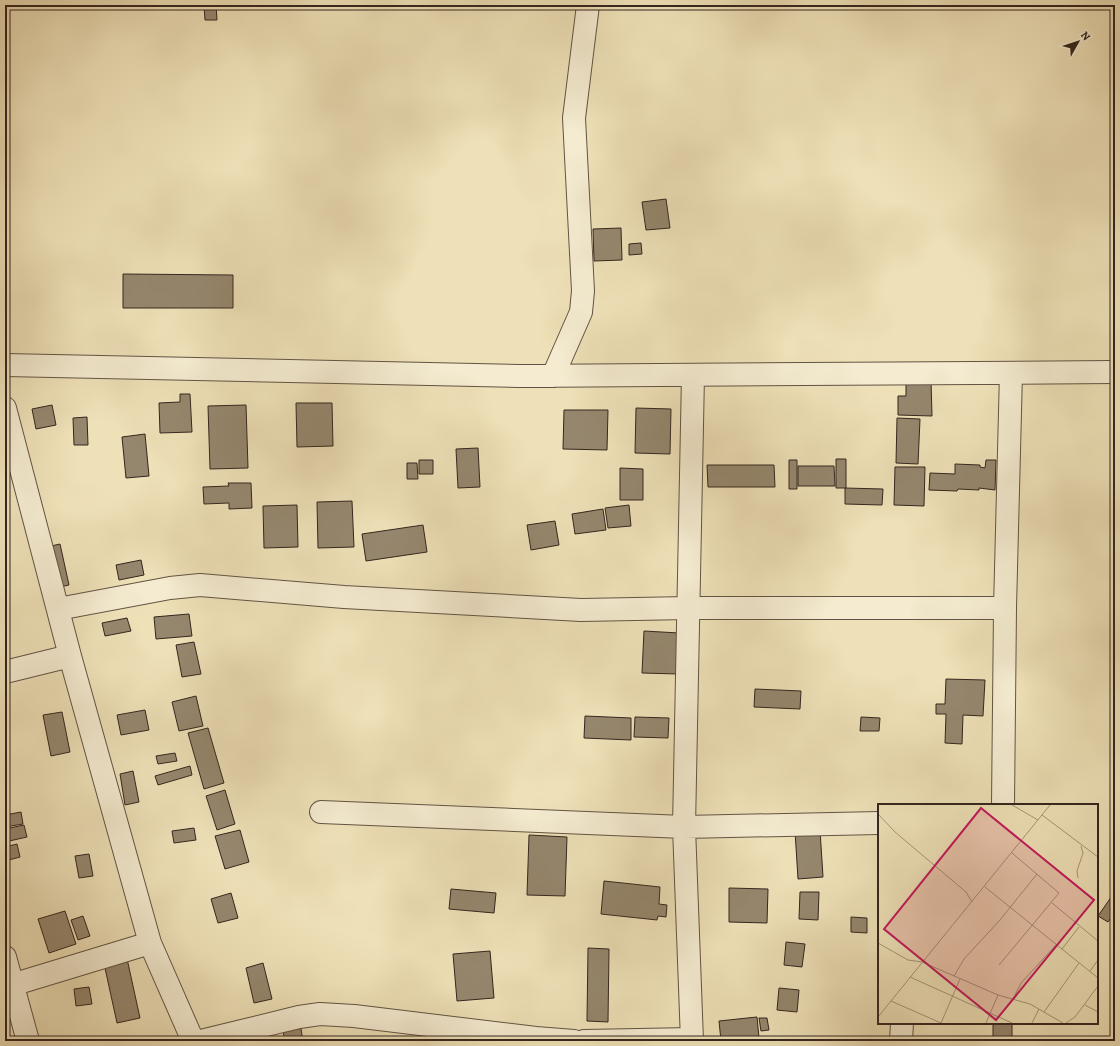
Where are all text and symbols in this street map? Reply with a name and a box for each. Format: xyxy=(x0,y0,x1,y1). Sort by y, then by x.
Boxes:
north arrow xyxy=(1058,22,1098,62)
text: N xyxy=(1077,28,1094,44)
inset map xyxy=(878,804,1098,1024)

